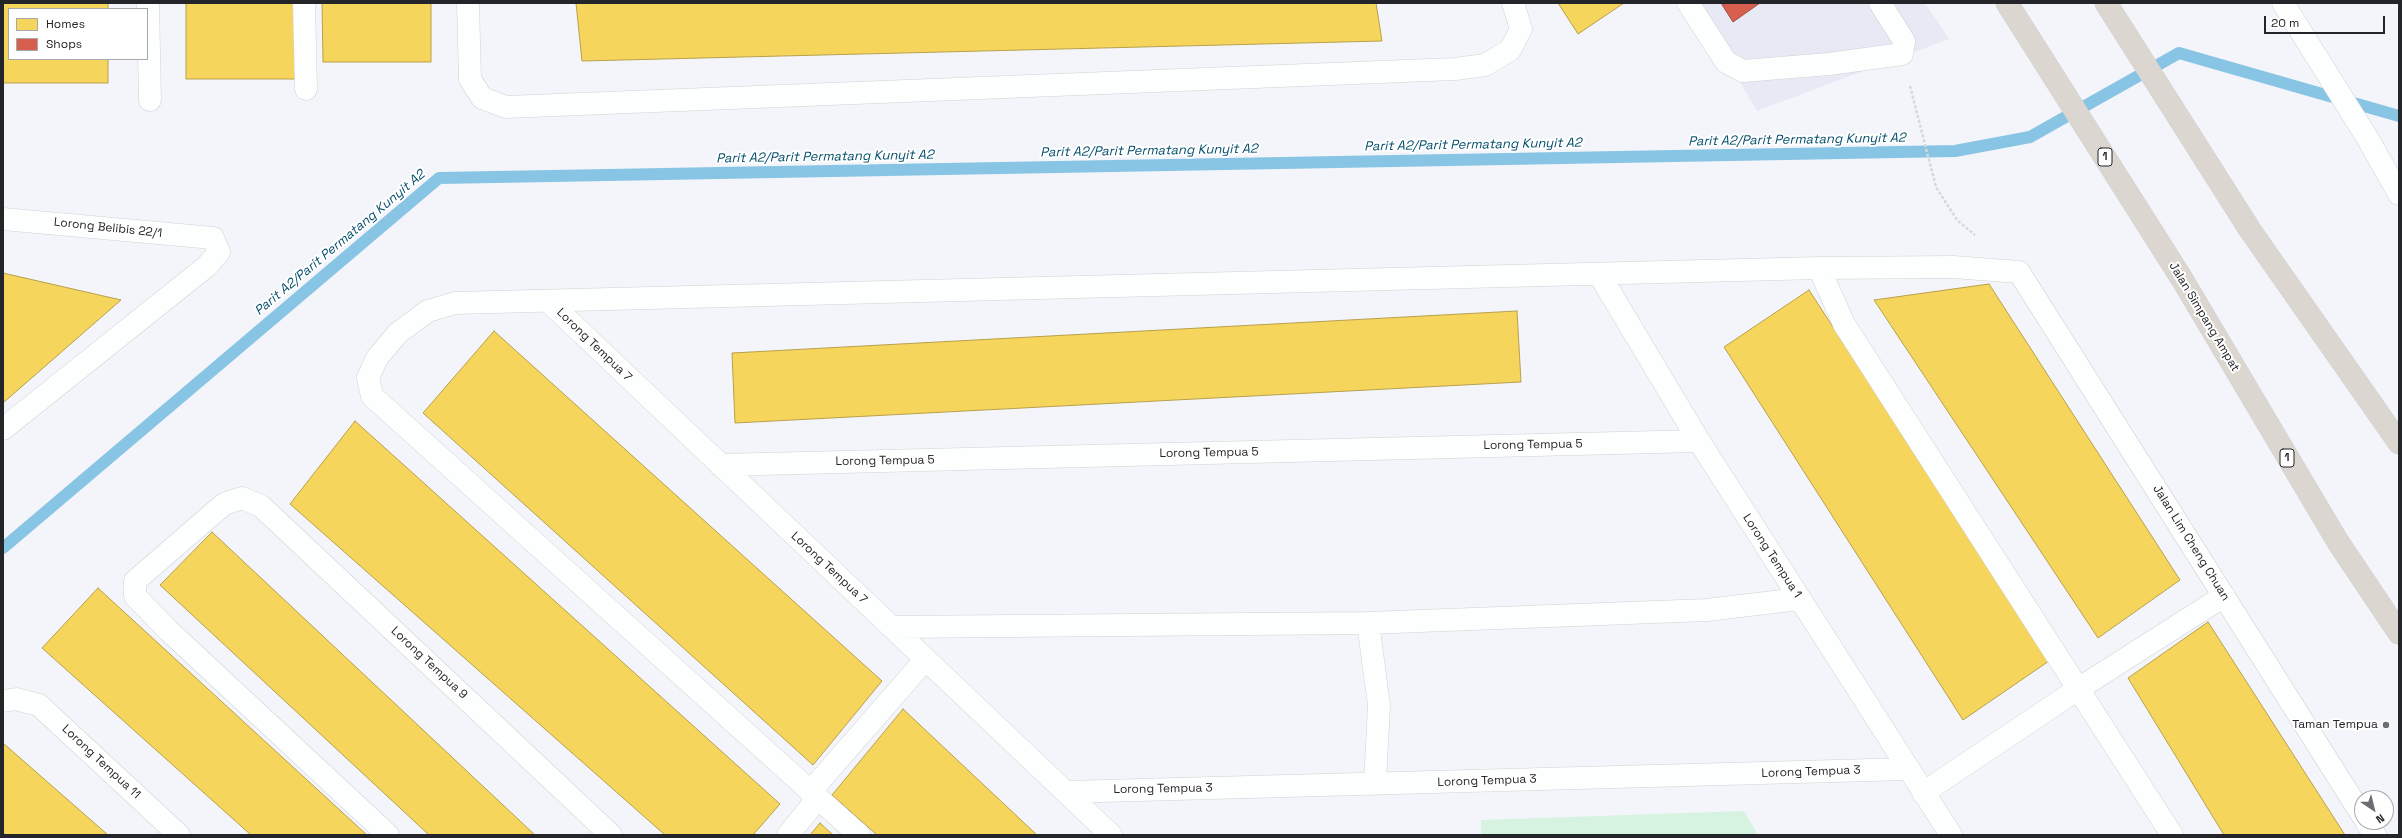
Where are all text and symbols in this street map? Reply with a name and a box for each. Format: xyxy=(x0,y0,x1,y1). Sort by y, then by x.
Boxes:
legend xyxy=(8,8,148,60)
scale bar xyxy=(2266,8,2387,34)
text: 20 m xyxy=(2271,15,2299,31)
text: Homes xyxy=(46,16,85,32)
text: Shops xyxy=(46,36,82,52)
water label: Parit A2/Parit Permatang Kunyit A2 xyxy=(1688,130,1906,150)
water label: Parit A2/Parit Permatang Kunyit A2 xyxy=(1364,135,1582,155)
water label: Parit A2/Parit Permatang Kunyit A2 xyxy=(1040,141,1258,161)
water label: Parit A2/Parit Permatang Kunyit A2 xyxy=(716,147,934,167)
road number: 1 xyxy=(2098,148,2112,166)
water label: Parit A2/Parit Permatang Kunyit A2 xyxy=(252,167,428,319)
street label: Lorong Belibis 22/1 xyxy=(53,215,163,241)
street label: Jalan Simpang Ampat xyxy=(2166,260,2242,374)
street label: Lorong Tempua 7 xyxy=(553,305,635,385)
street label: Lorong Tempua 5 xyxy=(1483,437,1583,453)
street label: Lorong Tempua 5 xyxy=(1159,445,1259,461)
road number: 1 xyxy=(2280,449,2294,467)
street label: Lorong Tempua 5 xyxy=(835,453,935,469)
street label: Jalan Lim Cheng Chuan xyxy=(2149,482,2233,604)
street label: Lorong Tempua 1 xyxy=(1740,511,1804,601)
street label: Lorong Tempua 7 xyxy=(788,529,870,607)
street label: Lorong Tempua 9 xyxy=(388,624,470,702)
place label: Taman Tempua xyxy=(2292,718,2378,732)
marker: Taman Tempua xyxy=(2381,720,2391,730)
street label: Lorong Tempua 11 xyxy=(59,722,143,802)
street label: Lorong Tempua 3 xyxy=(1761,763,1861,781)
street label: Lorong Tempua 3 xyxy=(1437,772,1537,790)
street label: Lorong Tempua 3 xyxy=(1113,781,1213,797)
north arrow xyxy=(2354,790,2394,830)
text: N xyxy=(2373,811,2387,827)

